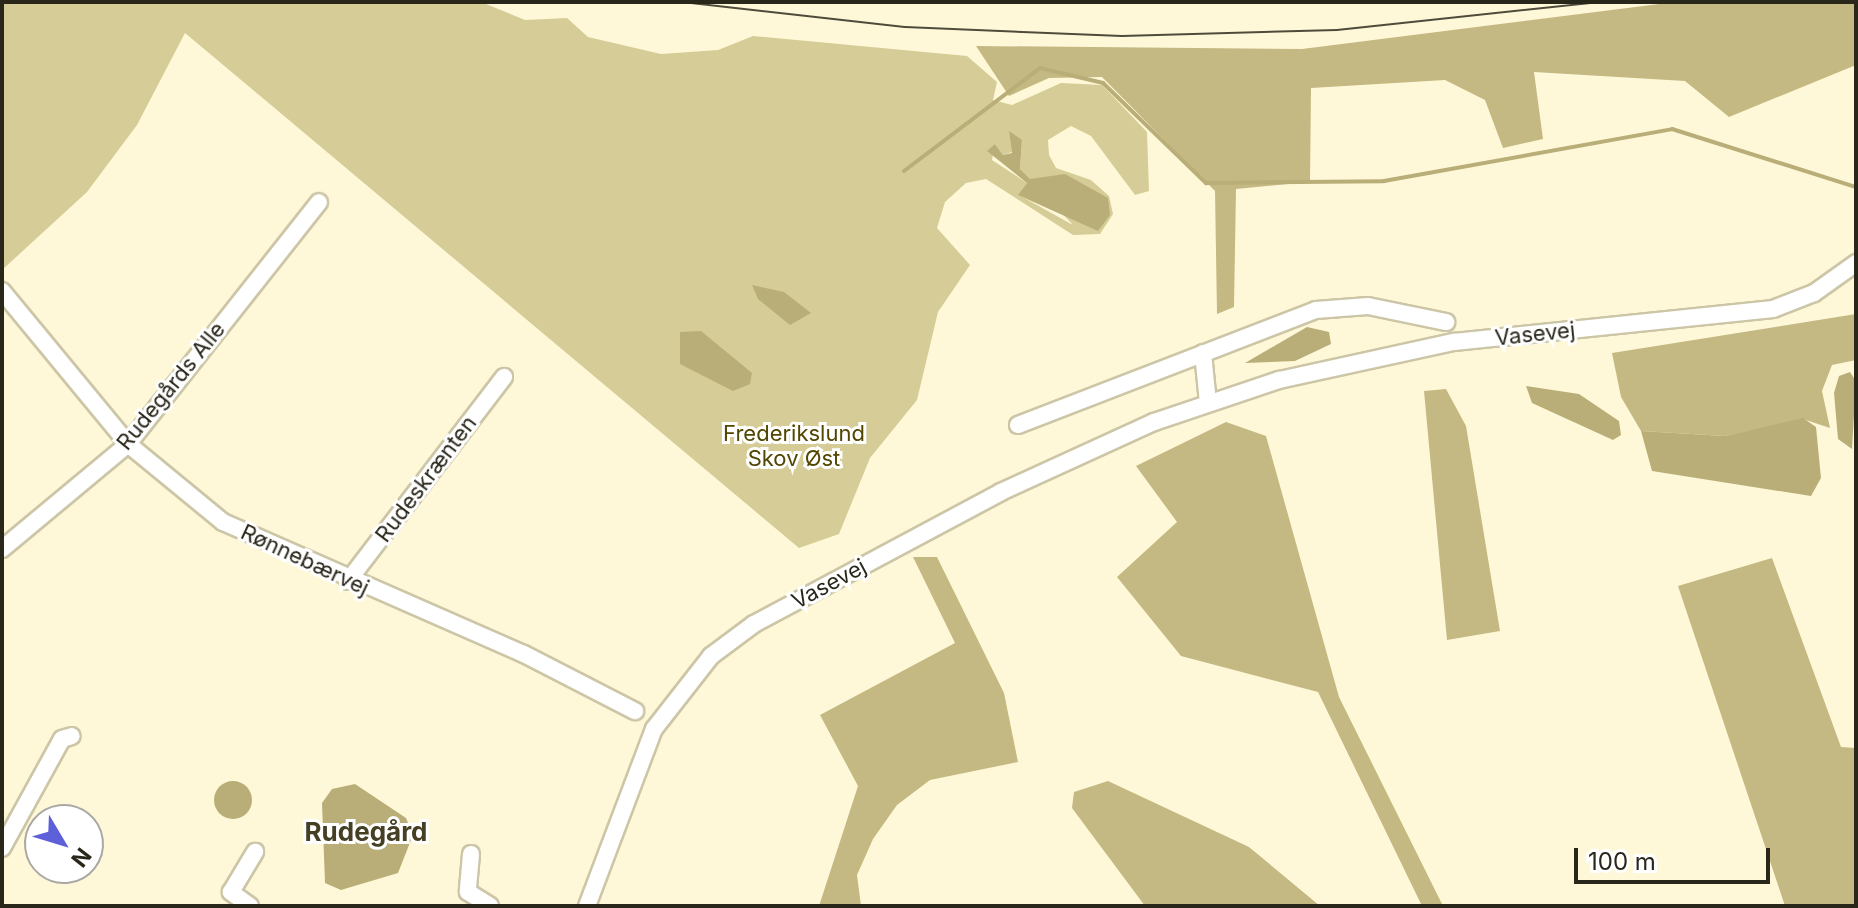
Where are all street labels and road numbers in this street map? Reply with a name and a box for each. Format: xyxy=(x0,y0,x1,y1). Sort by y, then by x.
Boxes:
street label: Rudegårds Alle xyxy=(111,317,231,455)
street label: Vasevej xyxy=(1494,317,1576,351)
street label: Rudeskrænten xyxy=(370,411,482,547)
street label: Rønnebærvej xyxy=(237,519,373,601)
street label: Vasevej xyxy=(787,553,871,615)

